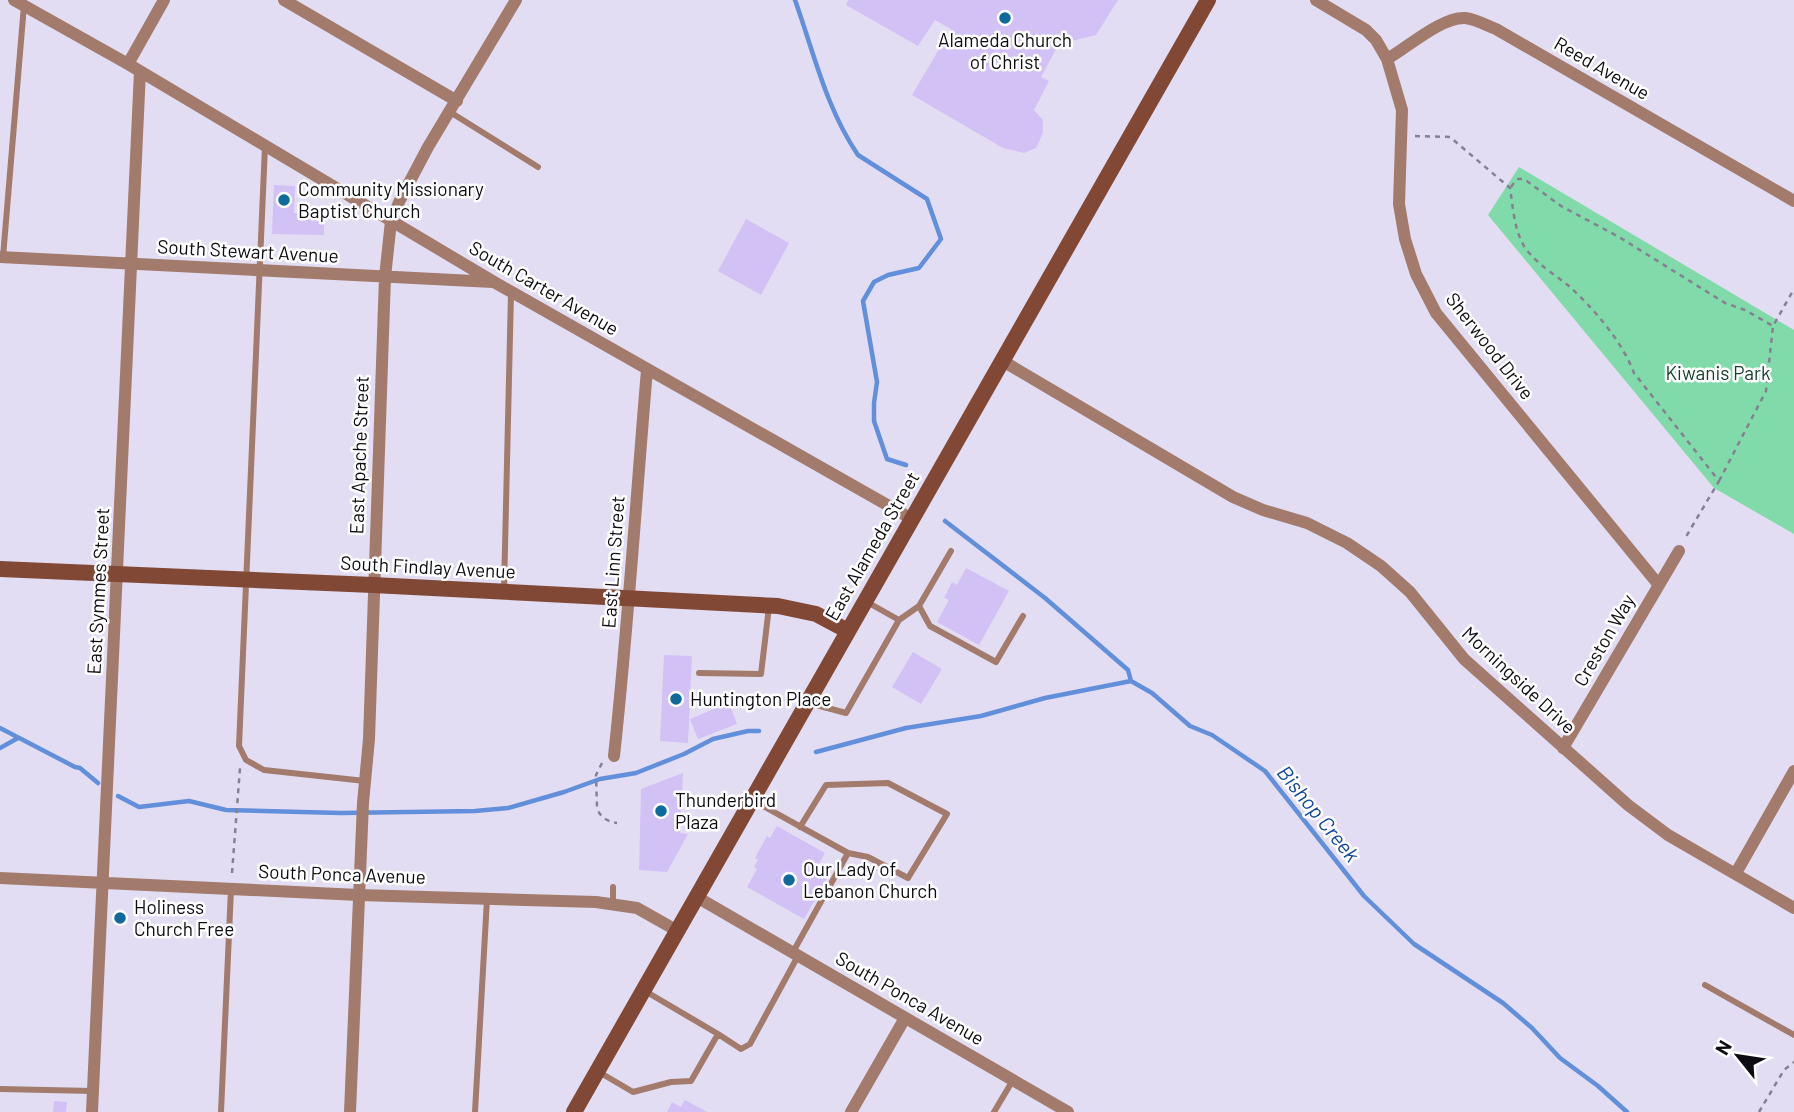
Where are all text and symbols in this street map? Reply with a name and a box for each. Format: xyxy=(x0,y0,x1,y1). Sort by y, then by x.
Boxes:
marker: Alameda Church of Christ xyxy=(997,10,1013,26)
place label: Alameda Church of Christ xyxy=(938,28,1072,73)
street label: Reed Avenue xyxy=(1550,31,1654,104)
place label: Community Missionary Baptist Church xyxy=(298,177,484,222)
marker: Community Missionary Baptist Church xyxy=(276,192,292,208)
street label: South Stewart Avenue xyxy=(157,234,339,267)
street label: South Carter Avenue xyxy=(465,235,623,340)
street label: Sherwood Drive xyxy=(1442,288,1539,404)
park label: Kiwanis Park xyxy=(1665,361,1771,384)
street label: East Apache Street xyxy=(344,375,373,535)
street label: East Alameda Street xyxy=(820,467,924,624)
street label: East Linn Street xyxy=(596,495,629,629)
street label: East Symmes Street xyxy=(82,507,113,675)
street label: South Findlay Avenue xyxy=(340,550,516,583)
street label: Creston Way xyxy=(1568,589,1639,690)
street label: Morningside Drive xyxy=(1458,621,1581,738)
place label: Huntington Place xyxy=(690,687,831,710)
marker: Huntington Place xyxy=(668,691,684,707)
water label: Bishop Creek xyxy=(1273,760,1366,867)
place label: Thunderbird Plaza xyxy=(675,788,776,833)
marker: Thunderbird Plaza xyxy=(653,803,669,819)
place label: Our Lady of Lebanon Church xyxy=(803,857,937,902)
street label: South Ponca Avenue xyxy=(258,859,426,888)
marker: Our Lady of Lebanon Church xyxy=(781,872,797,888)
place label: Holiness Church Free xyxy=(134,895,234,940)
marker: Holiness Church Free xyxy=(112,910,128,926)
street label: South Ponca Avenue xyxy=(832,946,989,1049)
north arrow xyxy=(1703,1021,1773,1091)
text: N xyxy=(1710,1036,1736,1058)

